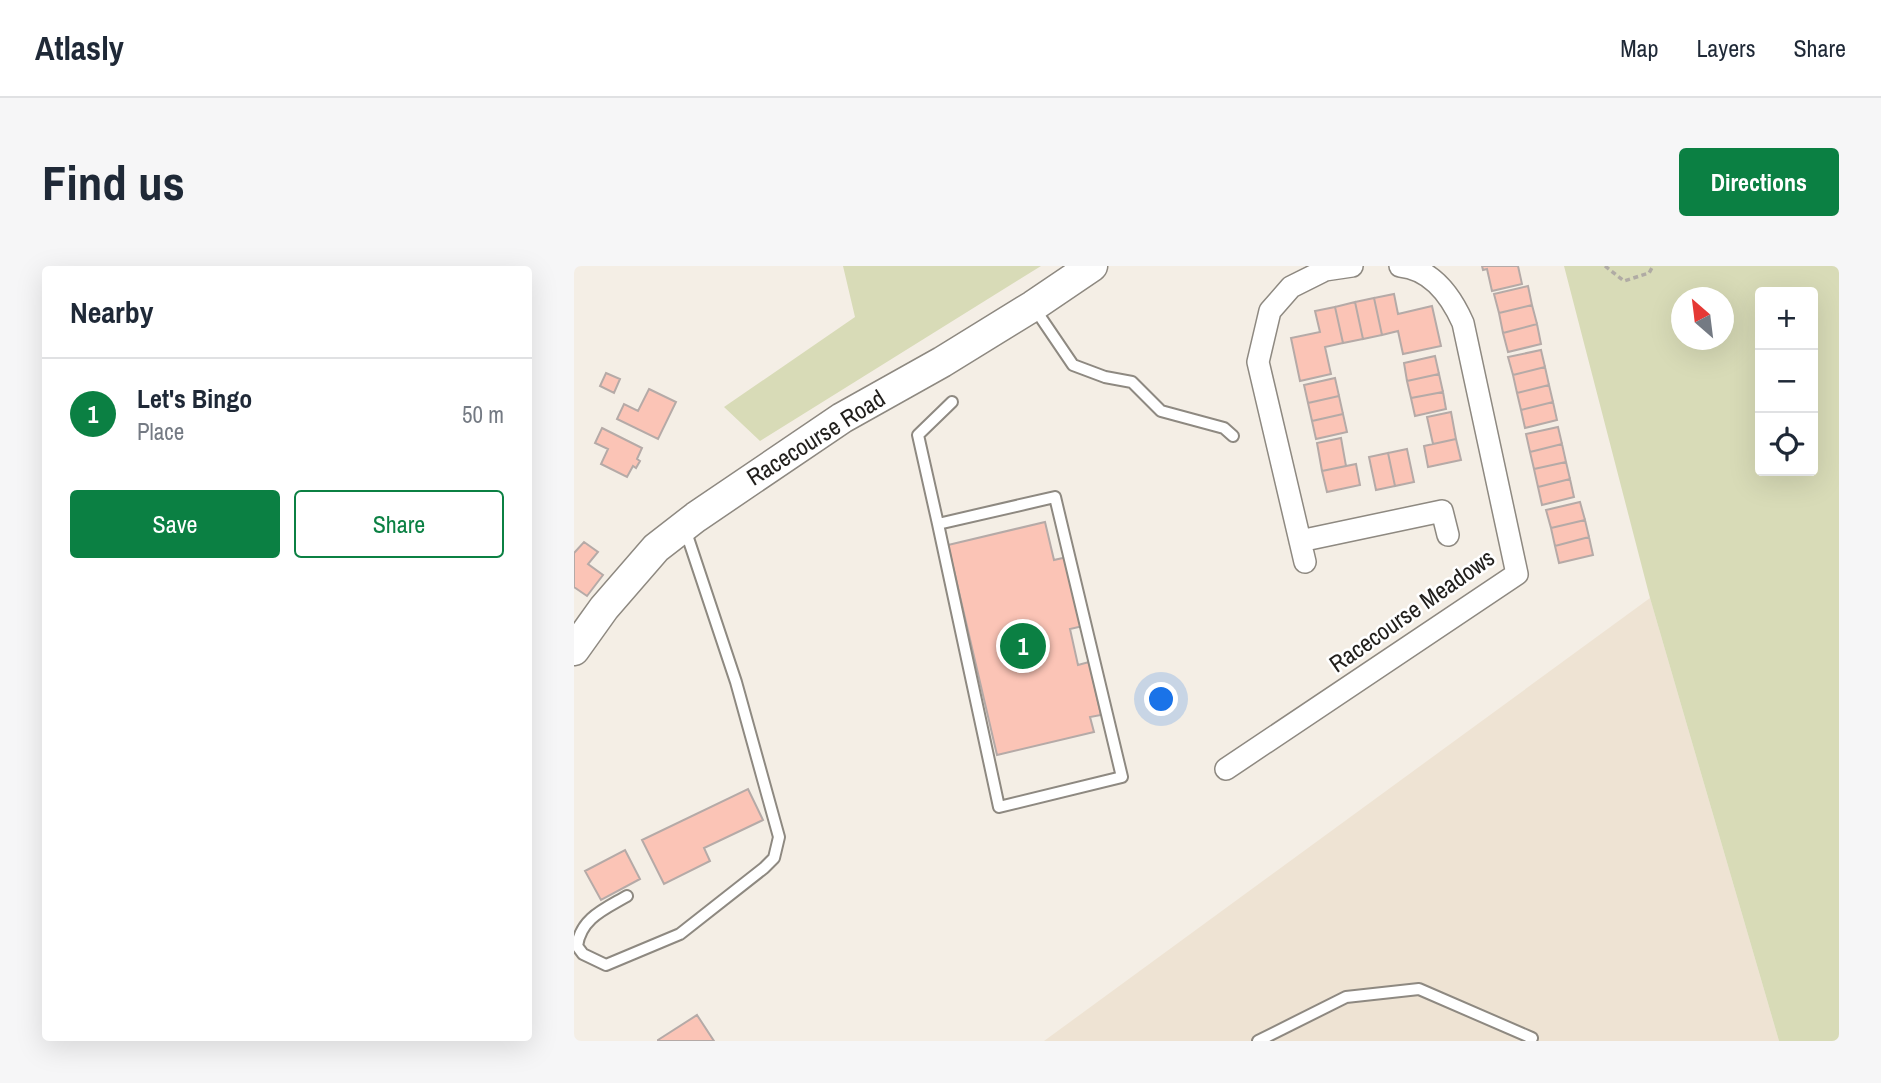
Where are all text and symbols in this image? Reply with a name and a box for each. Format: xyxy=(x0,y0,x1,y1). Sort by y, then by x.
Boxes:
text: Atlasly xyxy=(35,26,124,70)
text: Map xyxy=(1620,32,1658,64)
text: Layers xyxy=(1696,32,1755,64)
text: Share xyxy=(1793,32,1846,64)
button: Directions xyxy=(1679,148,1839,216)
text: Find us xyxy=(42,149,185,215)
north arrow xyxy=(1671,287,1734,350)
map controls xyxy=(1755,287,1818,476)
button: + xyxy=(1755,287,1818,350)
text: Nearby xyxy=(70,292,153,332)
button: − xyxy=(1755,350,1818,413)
text: Let's Bingo xyxy=(137,381,252,416)
street label: Racecourse Road xyxy=(740,382,891,492)
text: 1 xyxy=(88,399,98,430)
text: 50 m xyxy=(462,399,504,430)
button: locate xyxy=(1755,413,1818,476)
text: Place xyxy=(137,416,184,447)
button: Save xyxy=(70,490,280,558)
button: Share xyxy=(294,490,504,558)
street label: Racecourse Meadows xyxy=(1323,541,1500,679)
pin: 1 xyxy=(1000,620,1046,672)
your location xyxy=(1144,682,1178,716)

